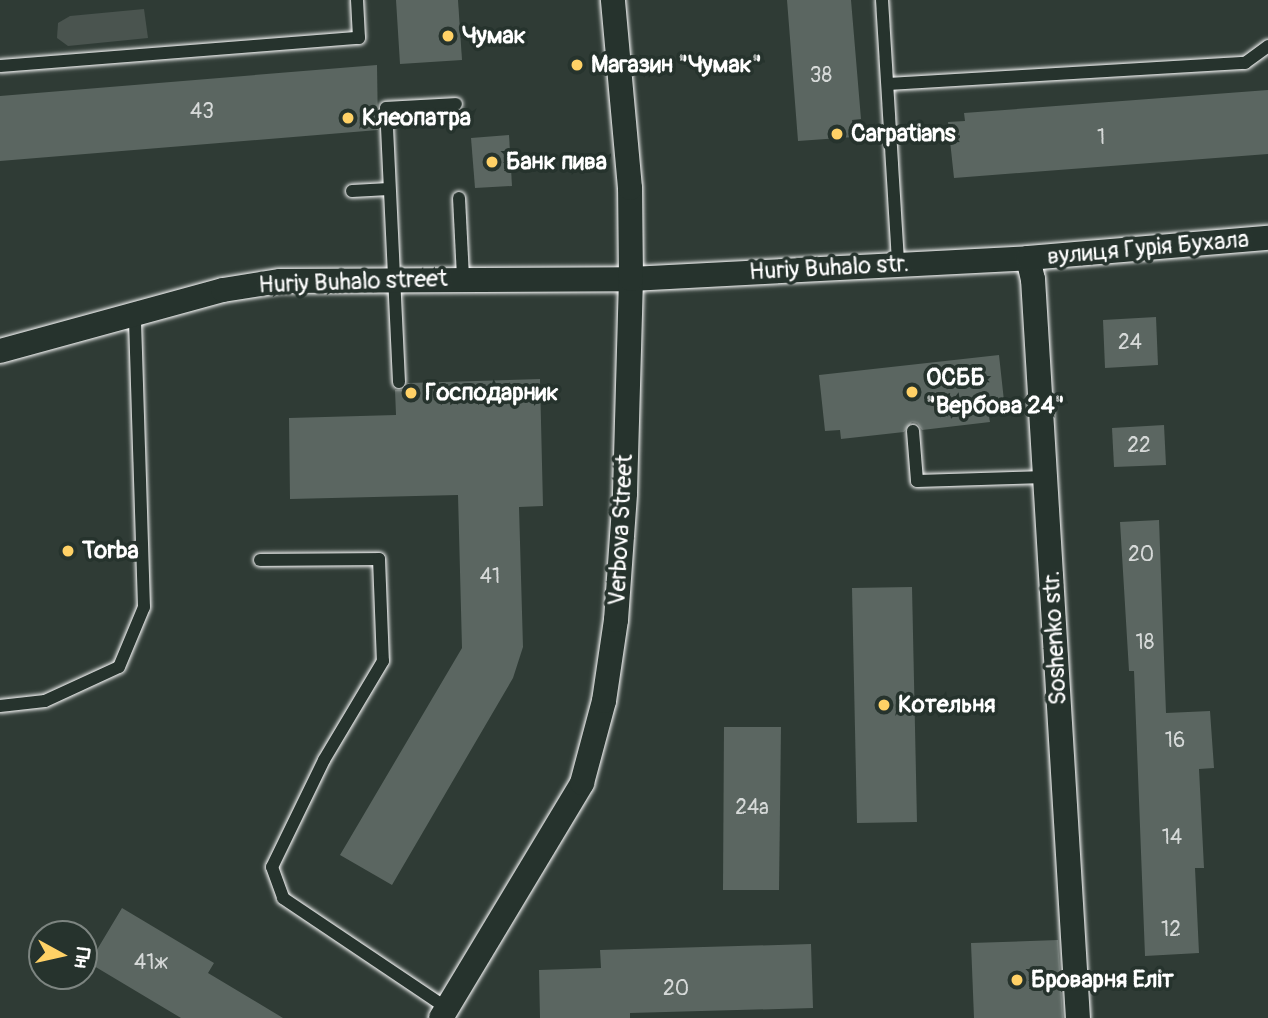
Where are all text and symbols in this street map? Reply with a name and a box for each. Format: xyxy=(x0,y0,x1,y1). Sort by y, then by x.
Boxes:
place label: Чумак xyxy=(462,22,526,50)
marker: Чумак xyxy=(440,28,456,44)
place label: Магазин "Чумак" xyxy=(591,51,762,79)
marker: Магазин "Чумак" xyxy=(569,57,585,73)
house number: 38 xyxy=(810,63,832,89)
house number: 43 xyxy=(190,99,214,125)
place label: Клеопатра xyxy=(362,104,471,132)
marker: Клеопатра xyxy=(340,110,356,126)
place label: Carpatians xyxy=(851,120,956,148)
house number: 1 xyxy=(1097,125,1105,151)
marker: Carpatians xyxy=(829,126,845,142)
place label: Банк пива xyxy=(506,148,607,176)
marker: Банк пива xyxy=(484,154,500,170)
street label: вулиця Гурія Бухала xyxy=(1046,225,1250,271)
street label: Huriy Buhalo str. xyxy=(748,249,910,287)
street label: Huriy Buhalo street xyxy=(258,264,448,300)
house number: 24 xyxy=(1118,330,1142,356)
place label: ОСББ "Вербова 24" xyxy=(926,364,1064,420)
place label: Господарник xyxy=(425,379,559,407)
marker: ОСББ "Вербова 24" xyxy=(904,384,920,400)
marker: Господарник xyxy=(403,385,419,401)
house number: 22 xyxy=(1127,433,1151,459)
street label: Verbova Street xyxy=(603,453,639,607)
place label: Torba xyxy=(82,537,139,565)
house number: 20 xyxy=(1128,542,1154,568)
marker: Torba xyxy=(60,543,76,559)
house number: 41 xyxy=(480,564,500,590)
street label: Soshenko str. xyxy=(1037,570,1073,706)
house number: 18 xyxy=(1136,630,1154,656)
place label: Котельня xyxy=(898,691,995,719)
marker: Котельня xyxy=(876,697,892,713)
house number: 16 xyxy=(1165,728,1185,754)
house number: 24а xyxy=(735,795,769,821)
house number: 14 xyxy=(1162,825,1182,851)
house number: 12 xyxy=(1161,917,1181,943)
north arrow xyxy=(28,920,98,990)
text: Пн xyxy=(68,946,95,970)
house number: 41ж xyxy=(134,950,168,976)
place label: Броварня Еліт xyxy=(1031,966,1174,994)
marker: Броварня Еліт xyxy=(1009,972,1025,988)
house number: 20 xyxy=(663,976,689,1002)

